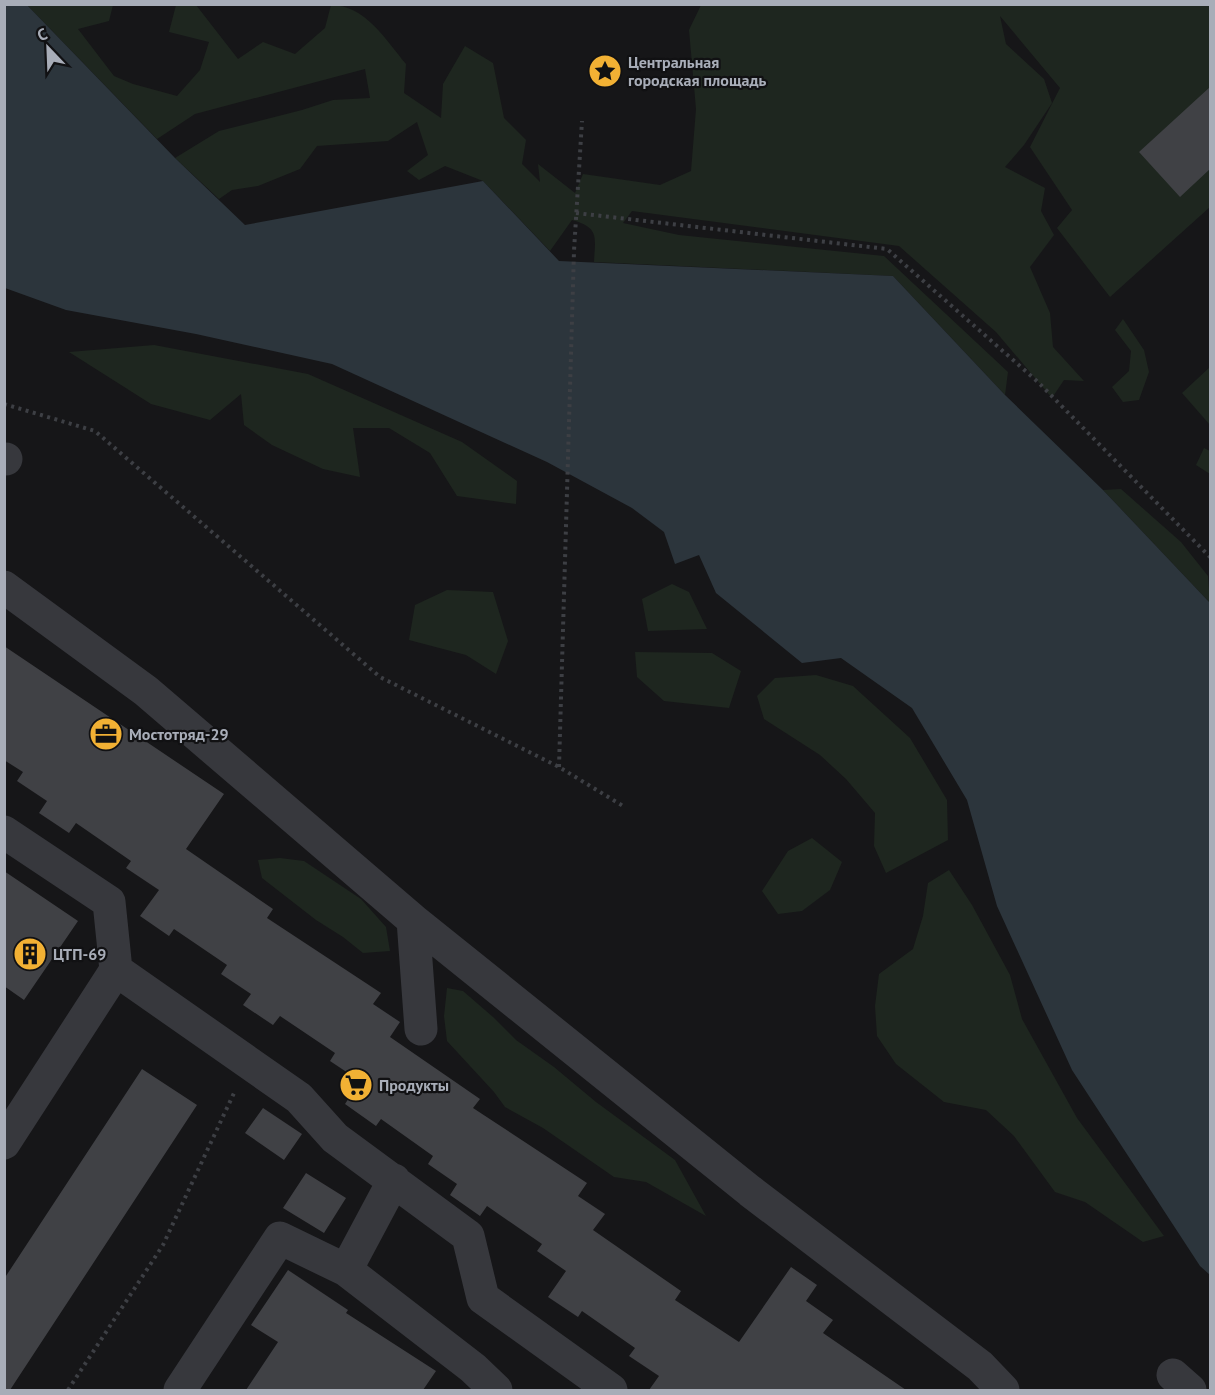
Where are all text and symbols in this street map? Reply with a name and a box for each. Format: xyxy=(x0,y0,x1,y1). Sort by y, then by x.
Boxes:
north arrow xyxy=(18,18,78,78)
text: С xyxy=(34,23,50,45)
place label: Центральная городская площадь xyxy=(628,52,766,90)
place icon: Центральная городская площадь xyxy=(587,53,623,89)
office icon: Мостотряд-29 xyxy=(88,716,124,752)
place label: Мостотряд-29 xyxy=(129,724,229,744)
building icon: ЦТП-69 xyxy=(12,936,48,972)
place label: ЦТП-69 xyxy=(53,944,106,964)
supermarket icon: Продукты xyxy=(338,1067,374,1103)
place label: Продукты xyxy=(379,1075,449,1095)

